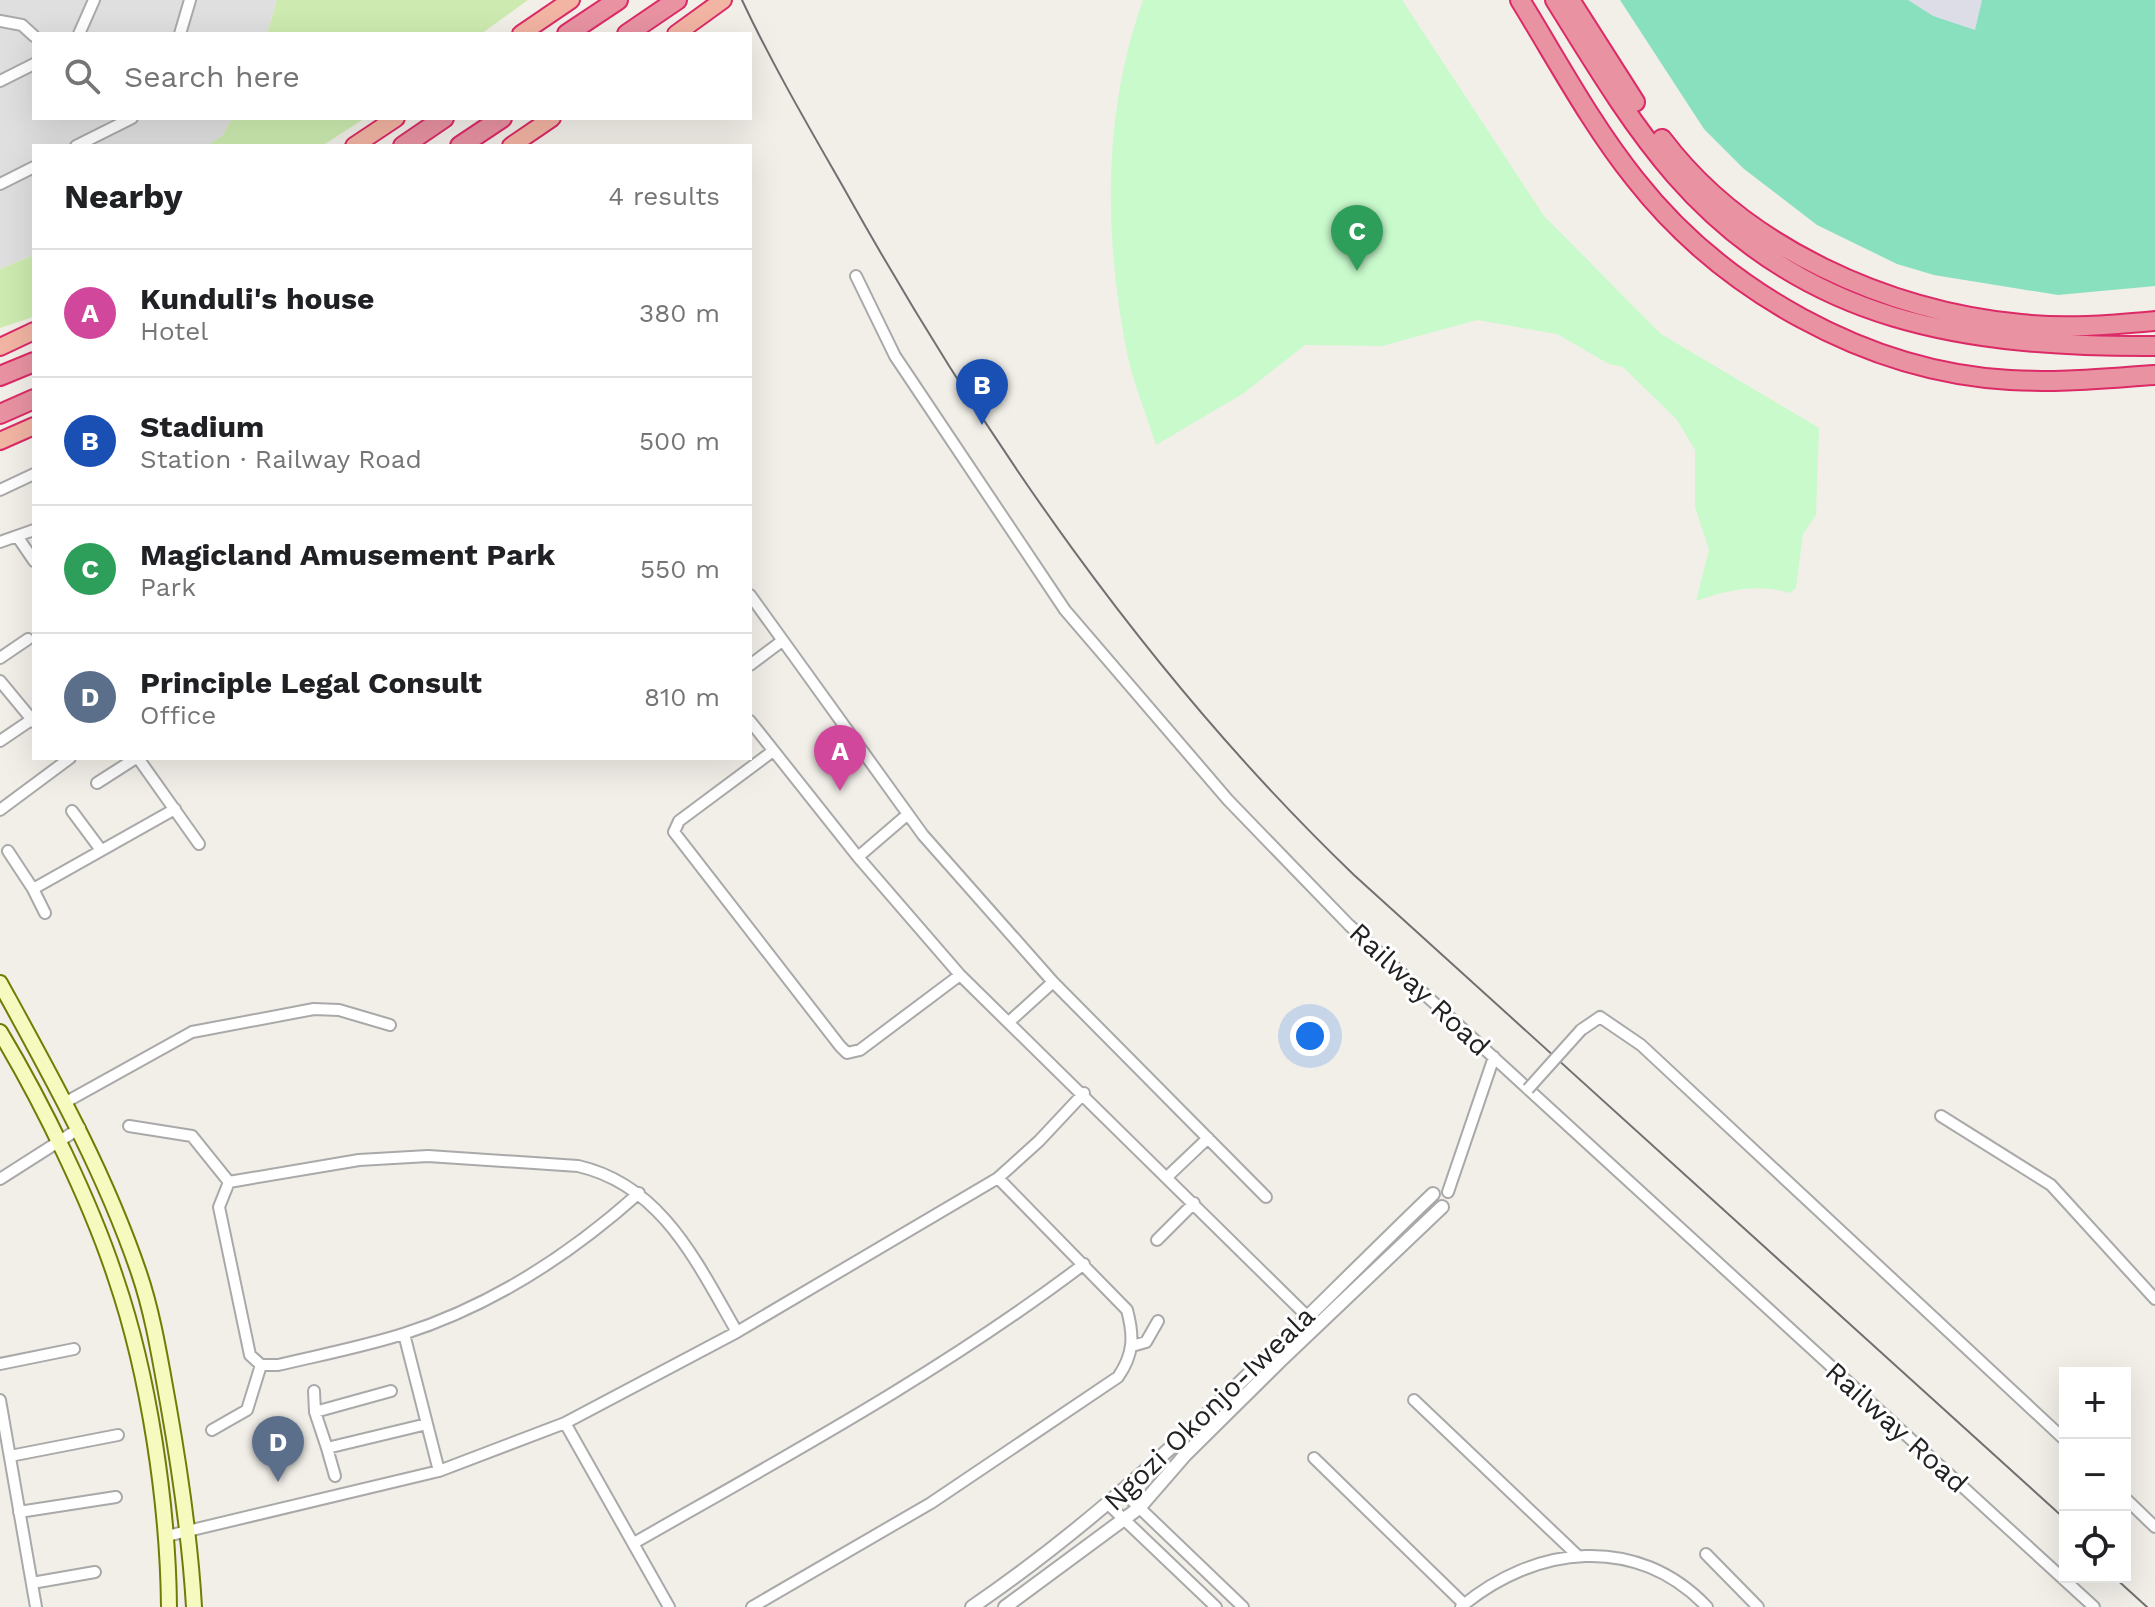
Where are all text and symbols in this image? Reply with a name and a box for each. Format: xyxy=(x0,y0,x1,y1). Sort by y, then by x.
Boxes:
search box xyxy=(32,32,752,120)
icon: search xyxy=(60,54,104,98)
text: Search here xyxy=(124,59,300,94)
text: Nearby xyxy=(64,176,183,216)
text: 4 results xyxy=(608,181,720,211)
pin: C xyxy=(1331,205,1383,271)
text: Kunduli's house xyxy=(140,281,374,316)
text: A xyxy=(81,298,99,328)
text: 380 m xyxy=(639,298,720,328)
text: Hotel xyxy=(140,316,208,346)
pin: B xyxy=(956,359,1008,425)
text: Stadium xyxy=(140,409,264,444)
text: B xyxy=(81,426,99,456)
text: 500 m xyxy=(639,426,720,456)
text: Station · Railway Road xyxy=(140,444,422,474)
text: Magicland Amusement Park xyxy=(140,537,555,572)
text: C xyxy=(81,554,99,584)
text: 550 m xyxy=(640,554,720,584)
text: Park xyxy=(140,572,196,602)
text: Principle Legal Consult xyxy=(140,665,482,700)
text: D xyxy=(81,682,99,712)
text: 810 m xyxy=(644,682,720,712)
text: Office xyxy=(140,700,216,730)
pin: A xyxy=(814,725,866,791)
street label: Railway Road xyxy=(1343,916,1497,1063)
your location xyxy=(1290,1016,1330,1056)
street label: Ngozi Okonjo-Iweala xyxy=(1097,1299,1322,1518)
street label: Railway Road xyxy=(1819,1355,1975,1500)
map controls xyxy=(2059,1367,2131,1583)
button: + xyxy=(2059,1367,2131,1439)
pin: D xyxy=(252,1416,304,1482)
button: − xyxy=(2059,1439,2131,1511)
button: locate xyxy=(2059,1511,2131,1583)

